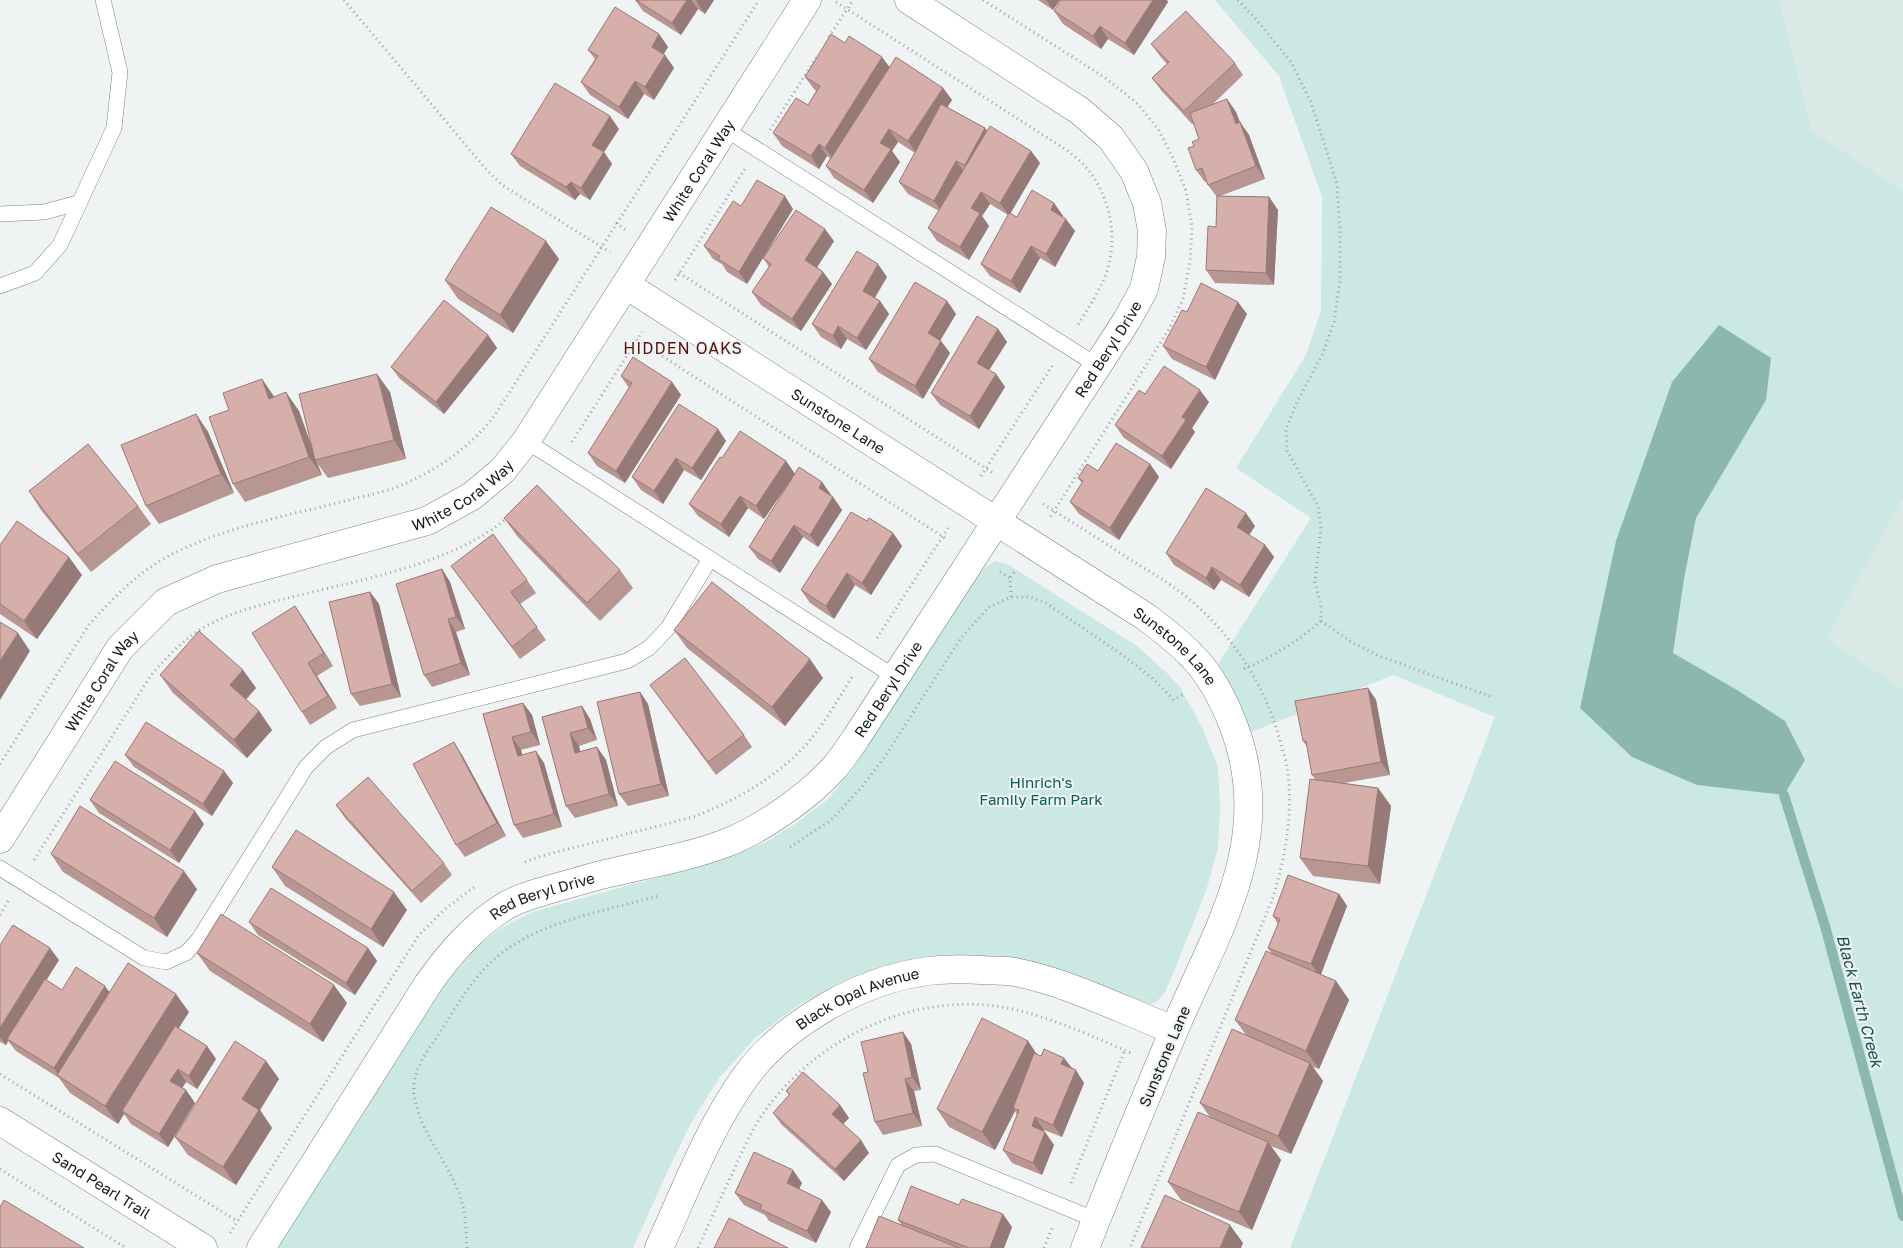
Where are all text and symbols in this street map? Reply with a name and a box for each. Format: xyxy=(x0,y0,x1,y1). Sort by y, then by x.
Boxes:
street label: White Coral Way xyxy=(659,115,738,225)
street label: Red Beryl Drive xyxy=(1070,297,1145,401)
district label: HIDDEN OAKS xyxy=(623,338,743,358)
street label: Sunstone Lane xyxy=(788,384,889,457)
street label: White Coral Way xyxy=(409,455,517,534)
street label: Sunstone Lane xyxy=(1130,603,1221,688)
street label: White Coral Way xyxy=(61,626,142,735)
street label: Red Beryl Drive xyxy=(850,637,926,740)
park label: Hinrich's Family Farm Park xyxy=(979,773,1103,808)
street label: Red Beryl Drive xyxy=(486,868,597,923)
water label: Black Earth Creek xyxy=(1833,932,1888,1071)
street label: Black Opal Avenue xyxy=(792,963,921,1033)
street label: Sunstone Lane xyxy=(1135,1003,1193,1109)
street label: Sand Pearl Trail xyxy=(49,1147,154,1222)

